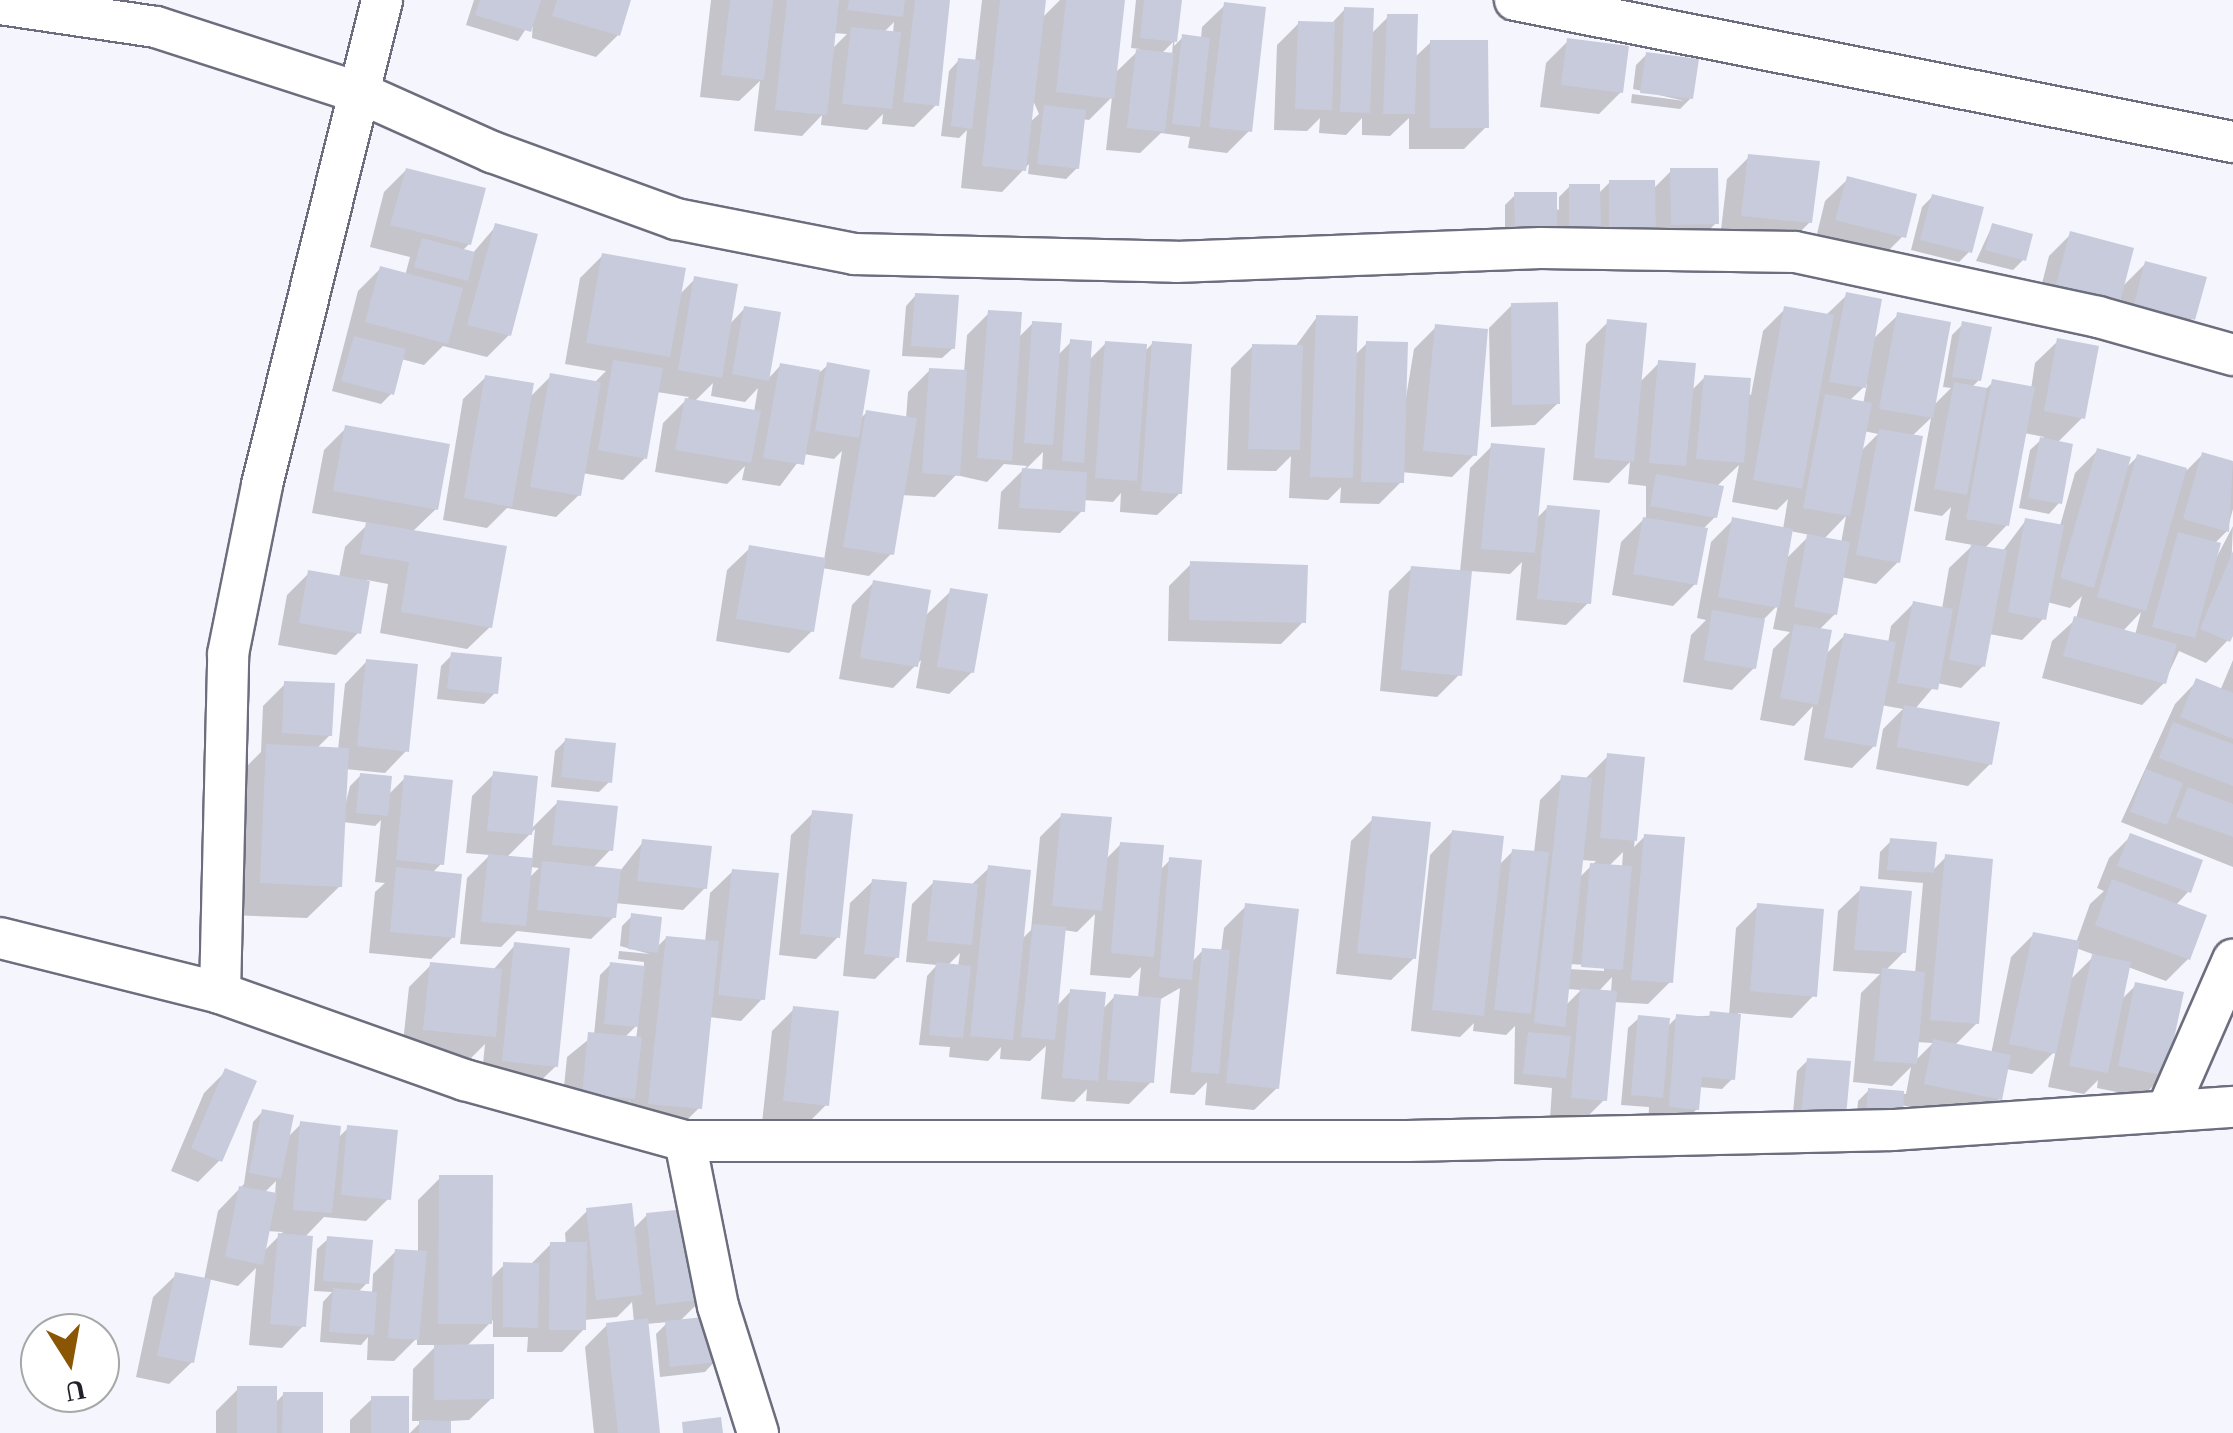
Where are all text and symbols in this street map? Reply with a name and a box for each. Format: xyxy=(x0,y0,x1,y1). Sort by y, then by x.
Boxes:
north arrow xyxy=(20,1313,120,1413)
text: U xyxy=(63,1374,88,1408)

